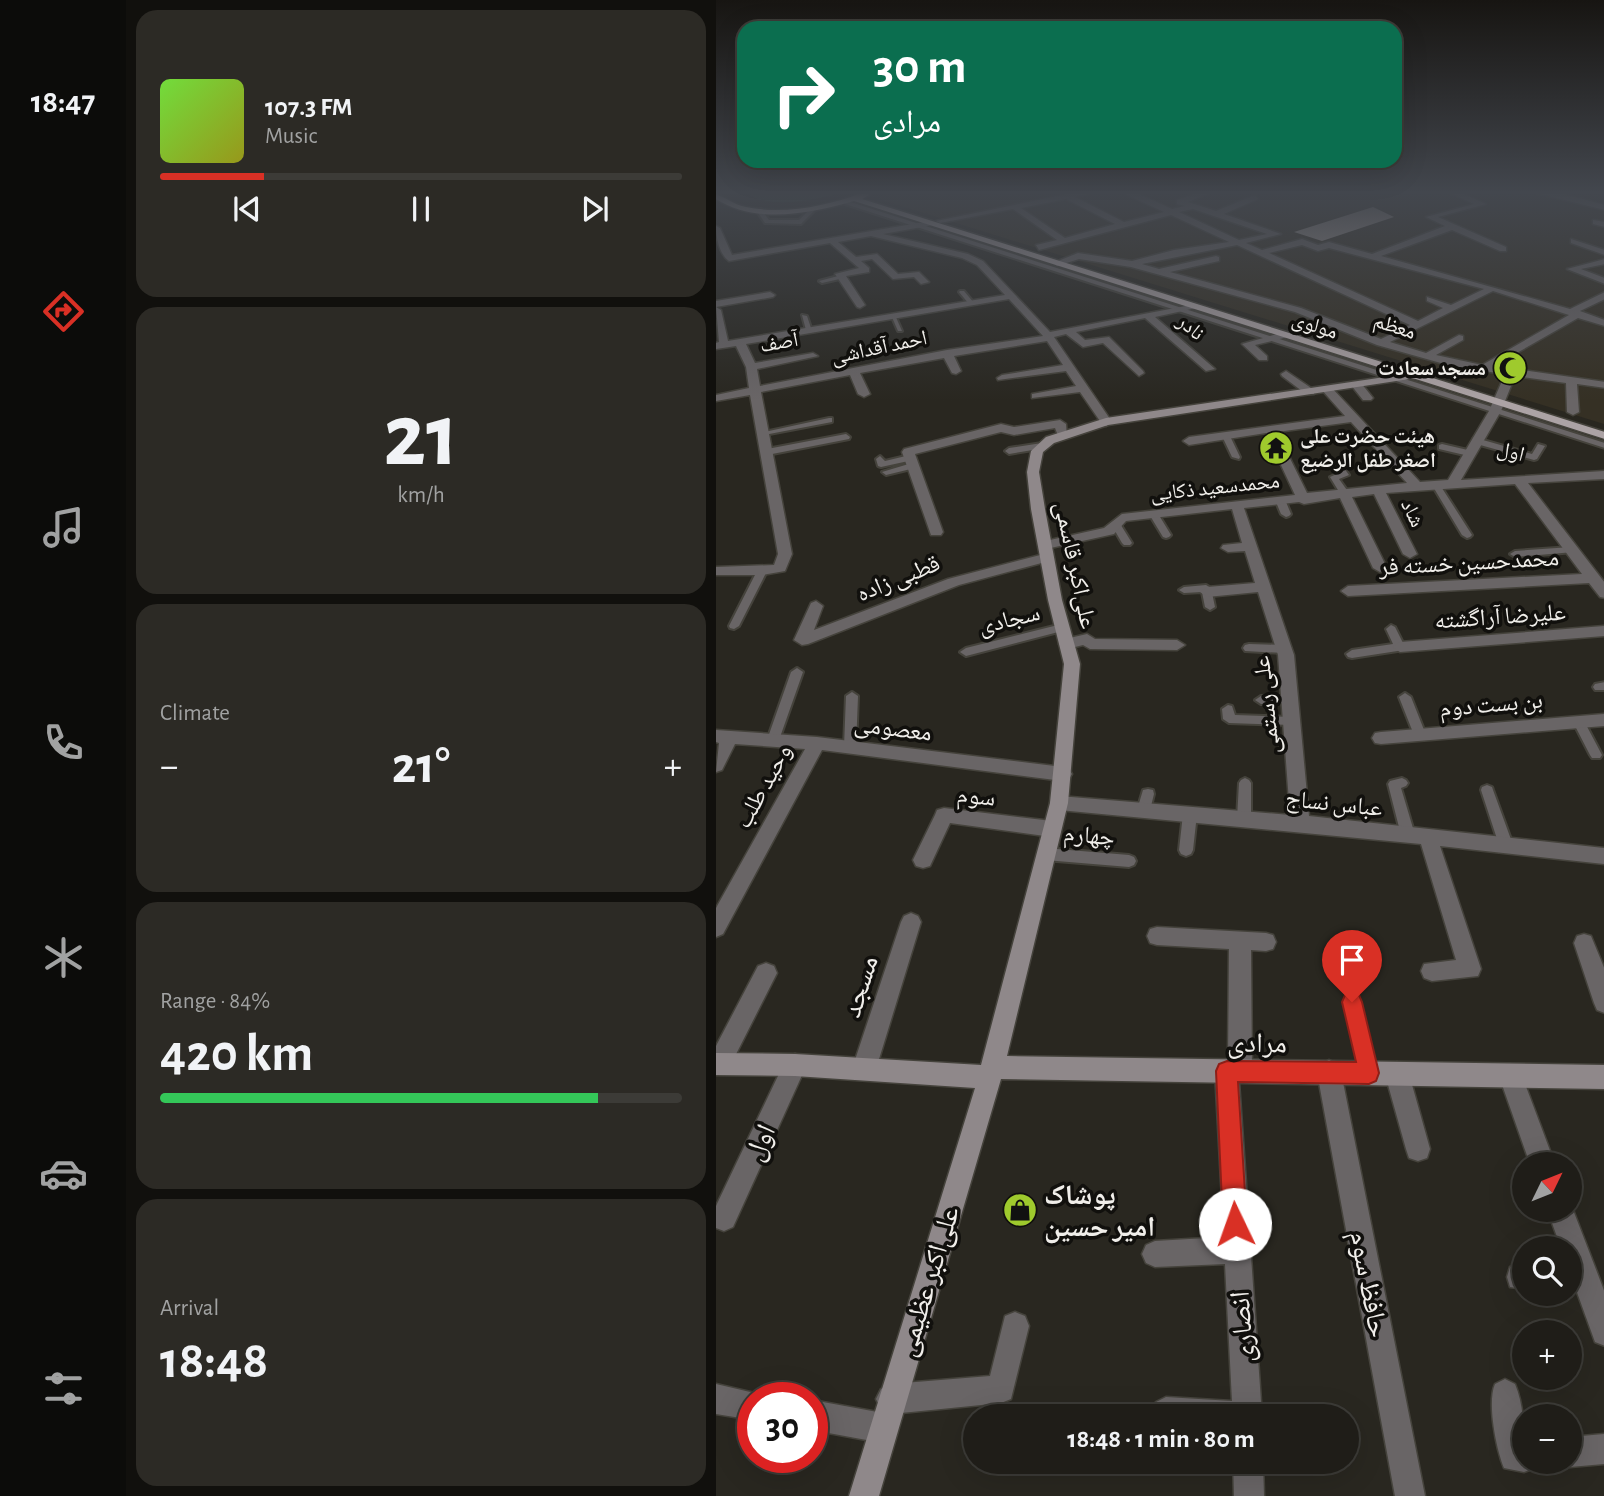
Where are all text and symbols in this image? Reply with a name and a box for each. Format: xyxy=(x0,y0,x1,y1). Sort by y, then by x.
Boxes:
text: 30 m xyxy=(873,43,967,92)
icon: right xyxy=(758,49,849,140)
text: 18:47 xyxy=(31,86,95,118)
text: 107.3 FM xyxy=(265,94,353,120)
text: مرادی xyxy=(873,106,941,138)
text: Music xyxy=(265,125,317,148)
icon: previous xyxy=(228,190,266,228)
icon: pause xyxy=(402,190,440,228)
icon: next xyxy=(576,190,614,228)
icon: directions xyxy=(39,287,88,336)
street label: مولوی xyxy=(1289,308,1340,344)
street label: نادر xyxy=(1172,310,1208,344)
street label: معظم xyxy=(1370,310,1418,346)
street label: احمد آقداشی xyxy=(829,326,929,370)
street label: آصف xyxy=(758,328,801,356)
mosque icon: مسجد سعادت xyxy=(1491,349,1529,387)
place label: مسجد سعادت xyxy=(1378,358,1486,379)
text: 21 xyxy=(383,391,459,482)
place label: هیئت حضرت علی اصغر طفل الرضیع xyxy=(1300,426,1436,474)
temple icon: هیئت حضرت علی اصغر طفل الرضیع xyxy=(1257,429,1295,467)
street label: اول xyxy=(1495,438,1527,466)
street label: محمدسعید ذکایی xyxy=(1149,470,1281,507)
text: km/h xyxy=(397,484,445,507)
street label: شاد xyxy=(1397,496,1428,530)
street label: علی‌اکبر قاسمی xyxy=(1049,500,1100,631)
icon: music xyxy=(39,503,88,552)
street label: محمدحسین خسته فر xyxy=(1377,546,1560,581)
street label: قطبی زاده xyxy=(853,551,944,607)
street label: علیرضا آراگشته xyxy=(1434,600,1566,634)
street label: سجادی xyxy=(976,601,1043,640)
street label: علی رستمی xyxy=(1250,655,1285,755)
street label: بن بست دوم xyxy=(1438,689,1544,724)
text: Climate xyxy=(160,702,230,725)
street label: معصومی xyxy=(852,712,933,747)
icon: phone xyxy=(39,718,88,767)
text: 21° xyxy=(392,740,450,792)
street label: وحید طلب xyxy=(731,741,797,833)
text: − xyxy=(160,748,178,786)
text: + xyxy=(664,748,682,786)
street label: سوم xyxy=(955,783,996,814)
street label: عباس نساج xyxy=(1284,787,1384,823)
street label: چهارم xyxy=(1062,822,1116,853)
pin xyxy=(1322,930,1382,1002)
icon: climate xyxy=(39,933,88,982)
icon: arrive xyxy=(1333,941,1371,979)
street label: مسجد xyxy=(838,952,884,1021)
text: Range · 84% xyxy=(160,990,270,1013)
text: 420 km xyxy=(160,1028,313,1080)
street label: مرادی xyxy=(1227,1029,1287,1060)
street label: اول xyxy=(740,1120,782,1166)
icon: car xyxy=(39,1149,88,1198)
north arrow xyxy=(1512,1152,1582,1222)
map controls xyxy=(1512,1152,1582,1474)
place label: پوشاک امیر حسین xyxy=(1044,1182,1155,1244)
position arrow xyxy=(1198,1187,1272,1261)
shop icon: پوشاک امیر حسین xyxy=(1001,1191,1039,1229)
street label: علی‌اکبر عظیمی xyxy=(893,1203,967,1361)
street label: حافظ سوم xyxy=(1341,1229,1392,1341)
button: search xyxy=(1512,1236,1582,1306)
street label: انصاری xyxy=(1227,1290,1260,1363)
text: Arrival xyxy=(160,1297,219,1320)
button: + xyxy=(1512,1320,1582,1390)
text: 18:48 xyxy=(160,1335,268,1387)
icon: filters xyxy=(39,1364,88,1413)
speed limit sign: 30 xyxy=(737,1382,828,1473)
button: − xyxy=(1512,1404,1582,1474)
text: 18:48 · 1 min · 80 m xyxy=(1067,1426,1255,1452)

